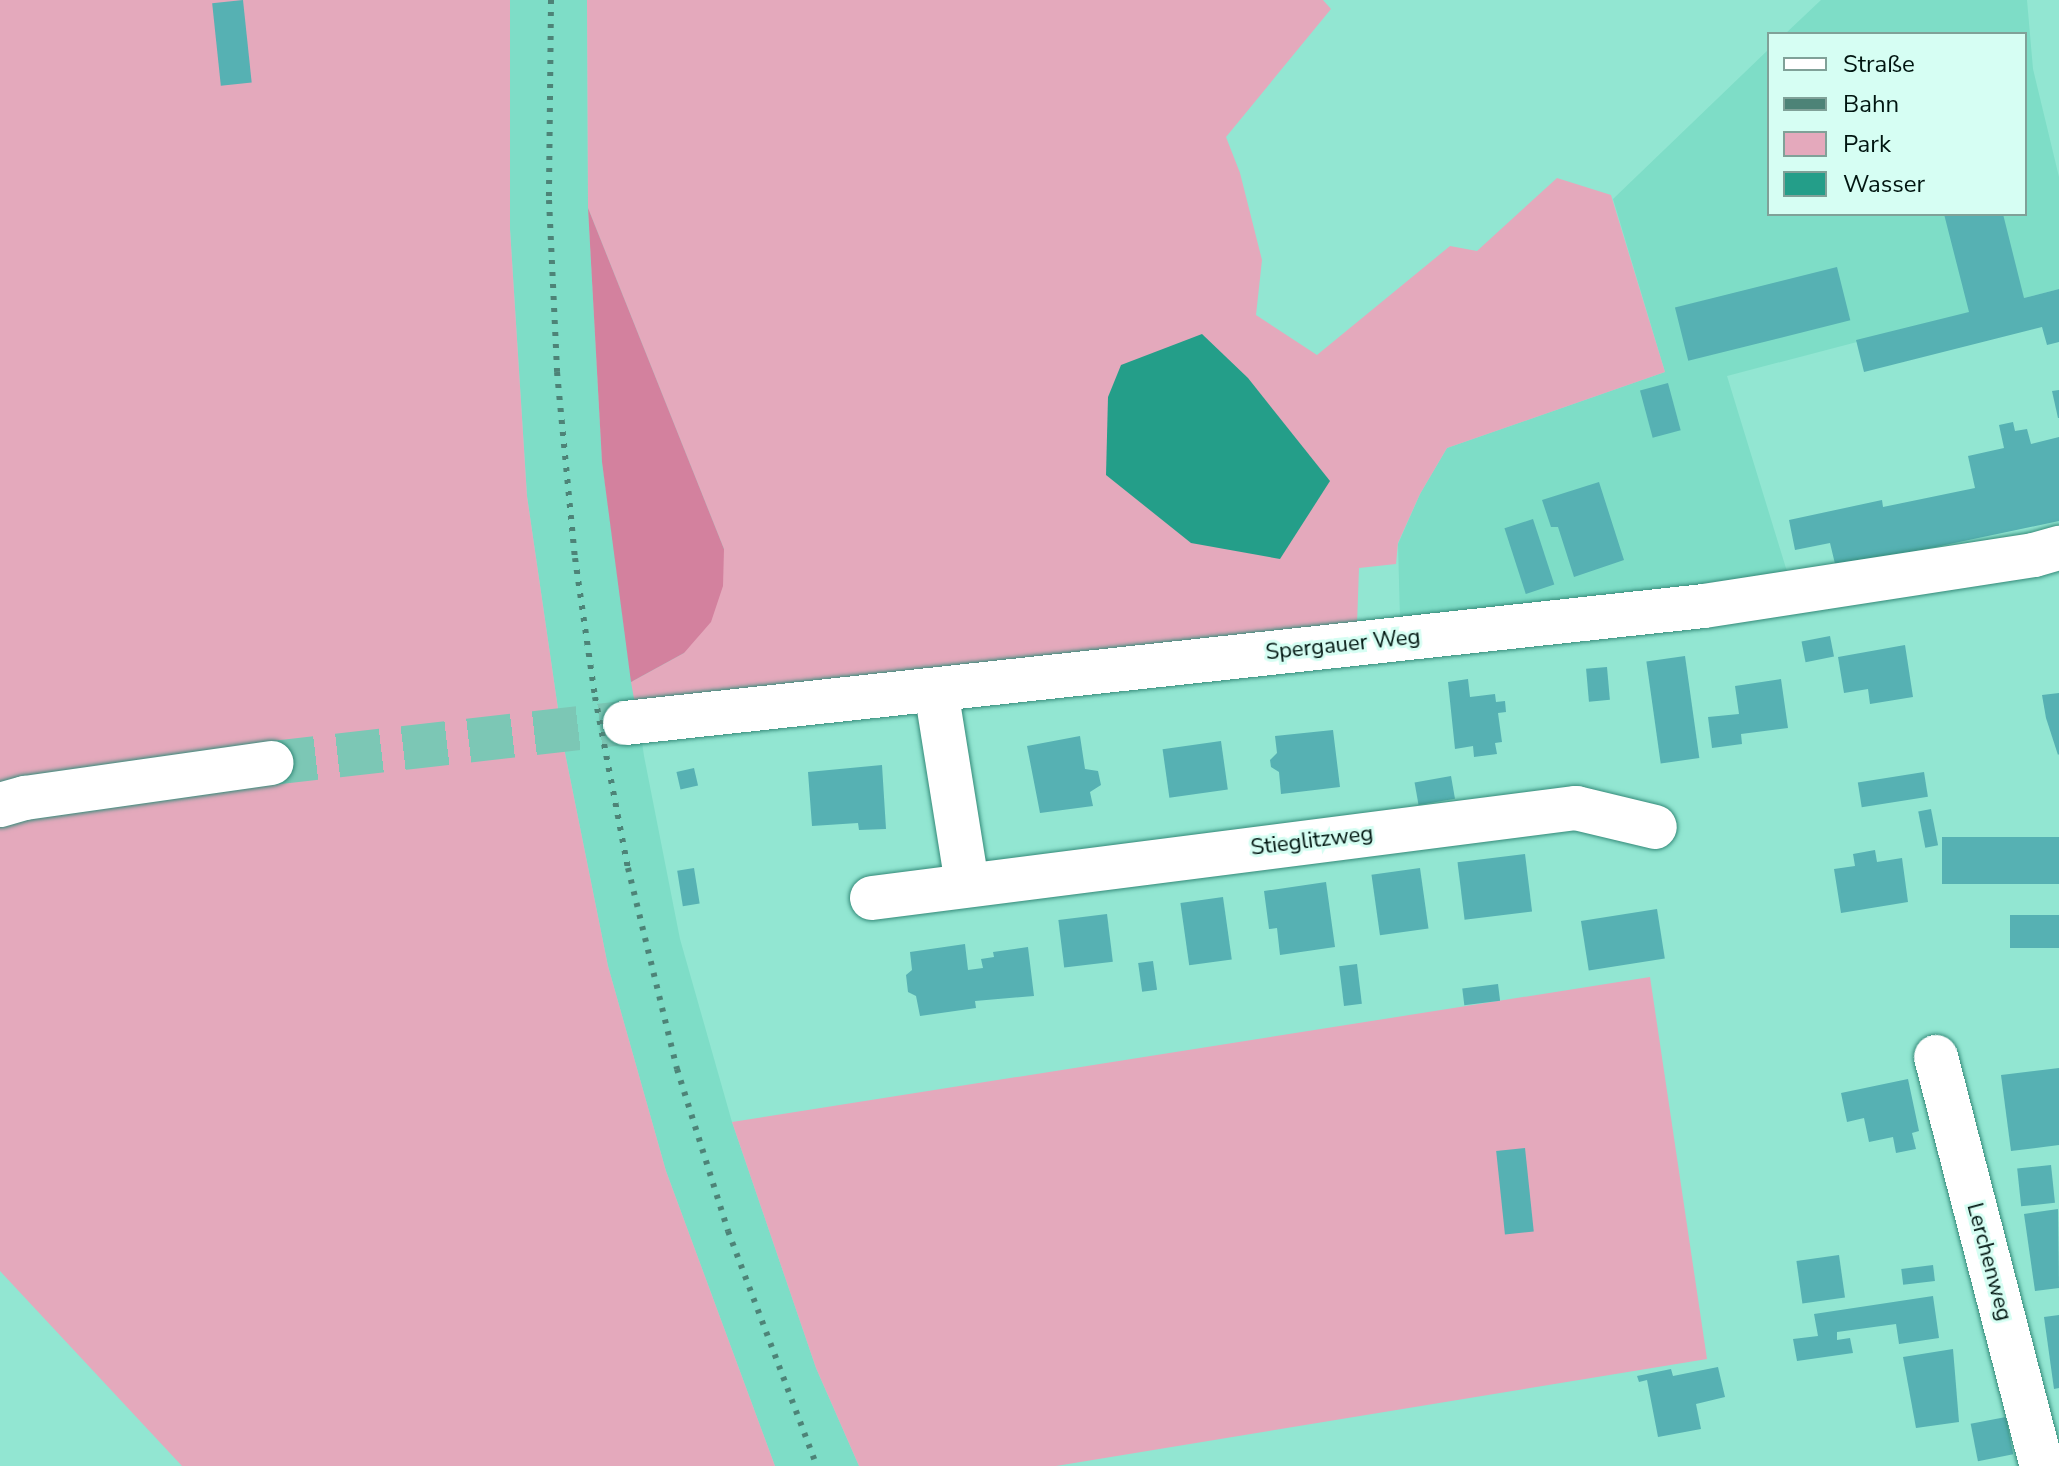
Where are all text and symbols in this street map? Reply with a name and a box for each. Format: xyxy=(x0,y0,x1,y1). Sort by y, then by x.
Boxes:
legend xyxy=(1767,32,2027,216)
text: Straße xyxy=(1843,48,1915,80)
text: Bahn xyxy=(1843,88,1899,120)
text: Park xyxy=(1843,128,1891,160)
text: Wasser xyxy=(1843,168,1925,200)
street label: Spergauer Weg xyxy=(1264,624,1422,666)
street label: Stieglitzweg xyxy=(1249,820,1375,862)
street label: Lerchenweg xyxy=(1961,1200,2017,1324)

